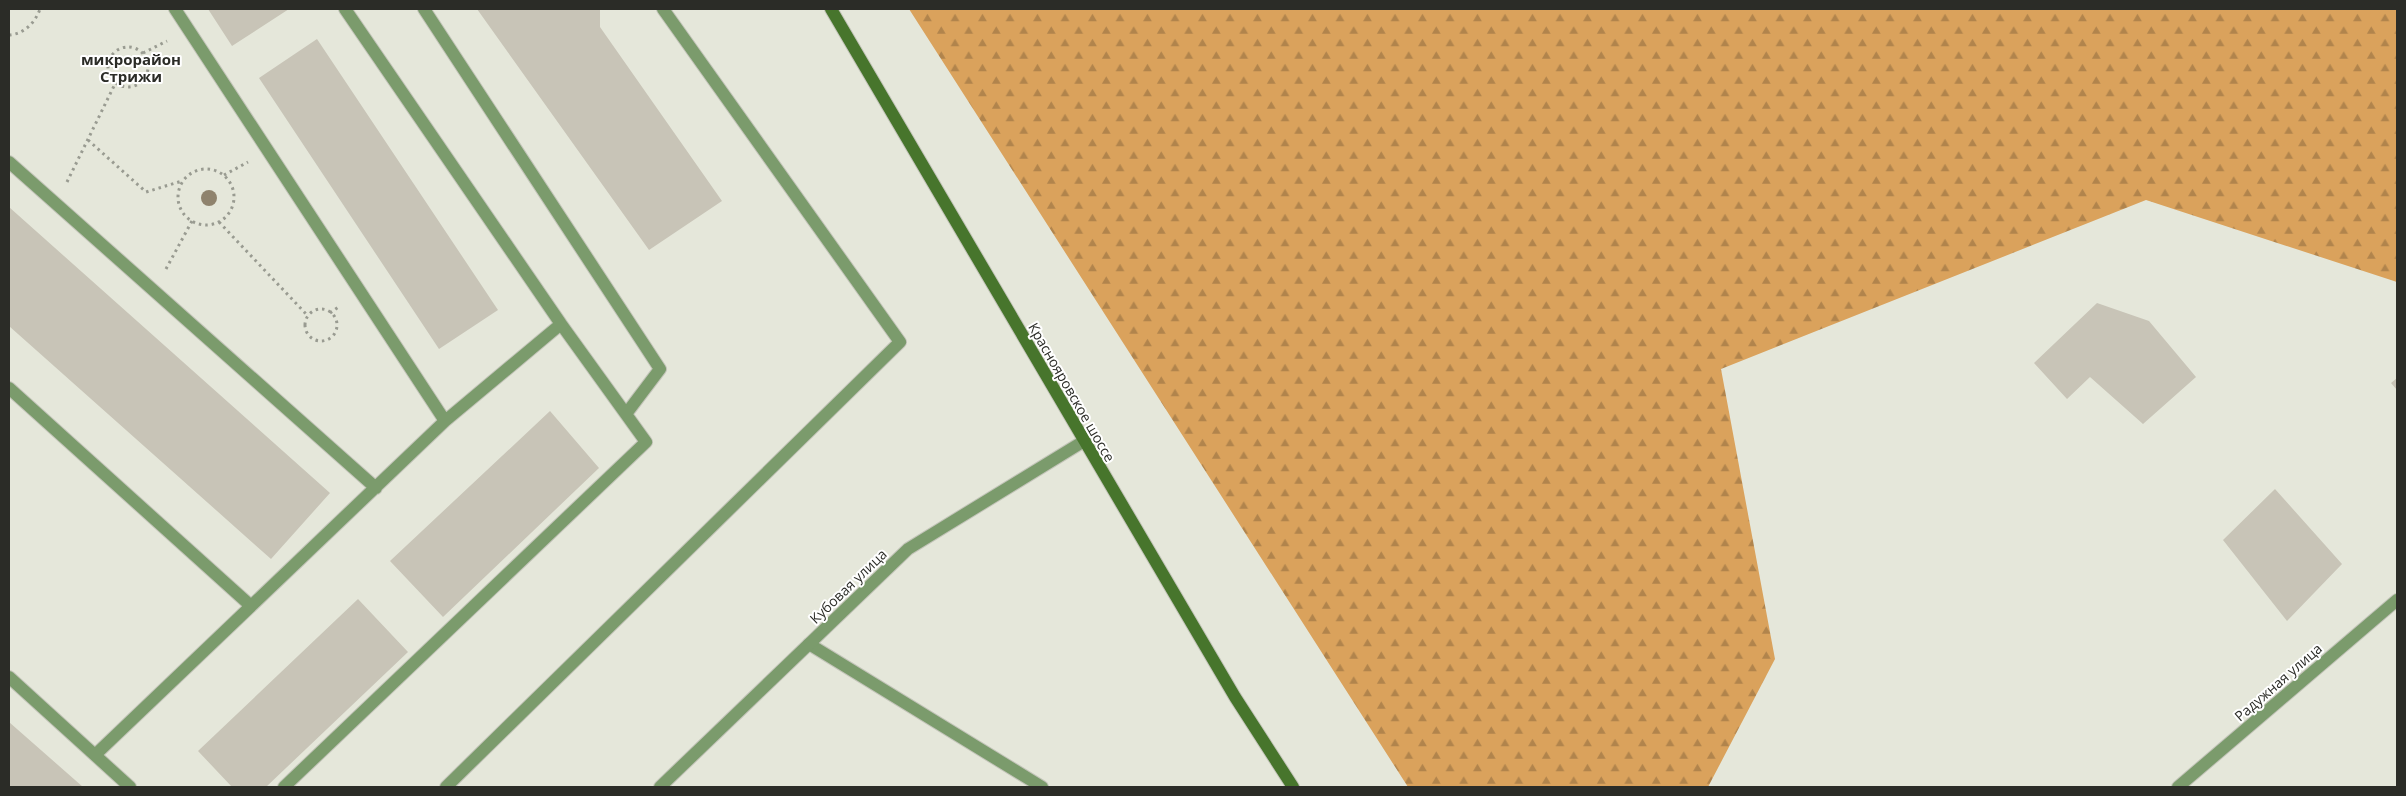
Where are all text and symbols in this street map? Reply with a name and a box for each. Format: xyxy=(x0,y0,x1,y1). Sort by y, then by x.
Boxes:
district label: микрорайон Стрижи xyxy=(81,49,181,86)
street label: Краснояровское шоссе xyxy=(1024,319,1120,465)
street label: Кубовая улица xyxy=(805,544,891,628)
street label: Радужная улица xyxy=(2230,639,2326,725)

